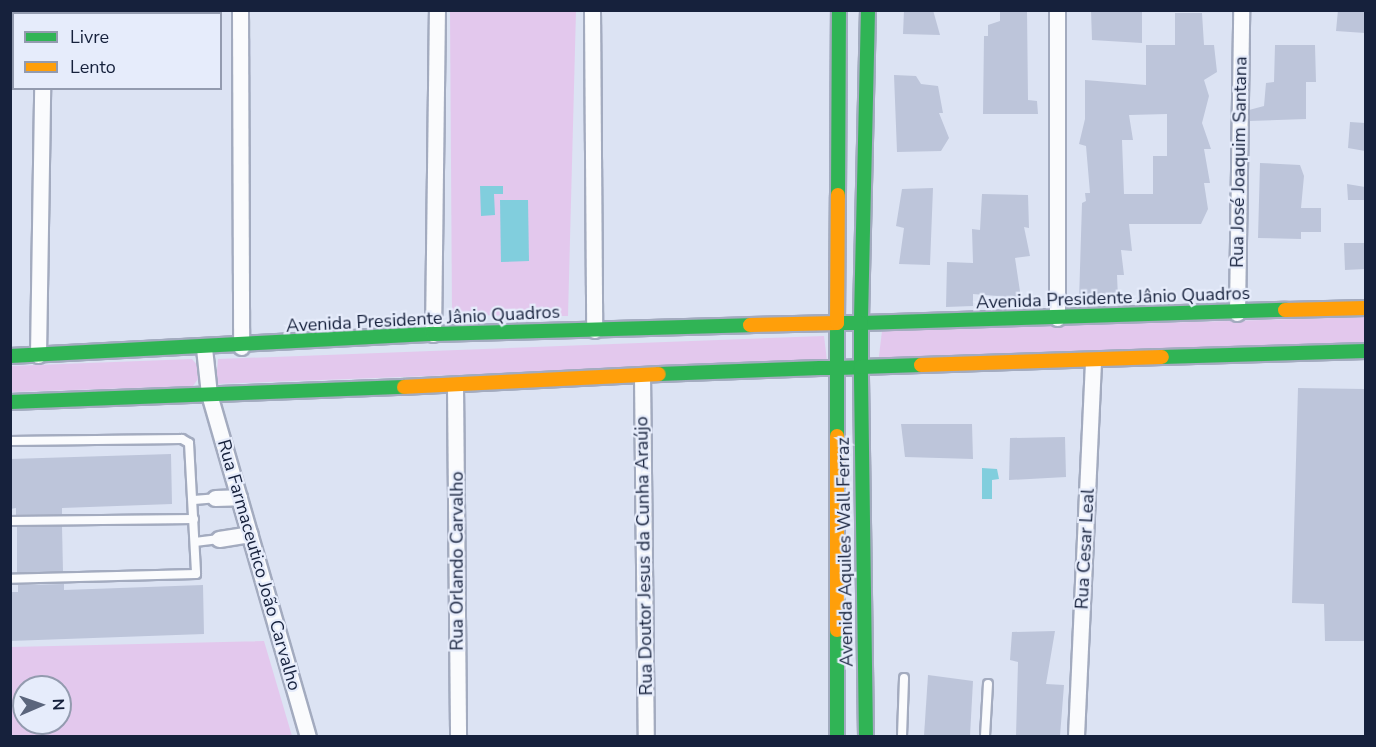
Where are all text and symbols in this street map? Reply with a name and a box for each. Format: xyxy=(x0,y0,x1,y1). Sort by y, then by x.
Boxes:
legend xyxy=(12,12,222,90)
text: Livre xyxy=(70,25,109,49)
text: Lento xyxy=(70,55,116,79)
street label: Rua José Joaquim Santana xyxy=(1226,56,1252,268)
street label: Avenida Presidente Jânio Quadros xyxy=(975,282,1251,314)
street label: Avenida Presidente Jânio Quadros xyxy=(285,301,561,337)
street label: Rua Doutor Jesus da Cunha Araújo xyxy=(631,416,657,696)
street label: Rua Farmaceutico João Carvalho xyxy=(213,437,305,693)
street label: Avenida Aquiles Wall Ferraz xyxy=(832,437,858,667)
street label: Rua Orlando Carvalho xyxy=(446,471,468,651)
street label: Rua Cesar Leal xyxy=(1071,488,1099,610)
north arrow xyxy=(12,675,72,735)
text: N xyxy=(47,698,69,711)

